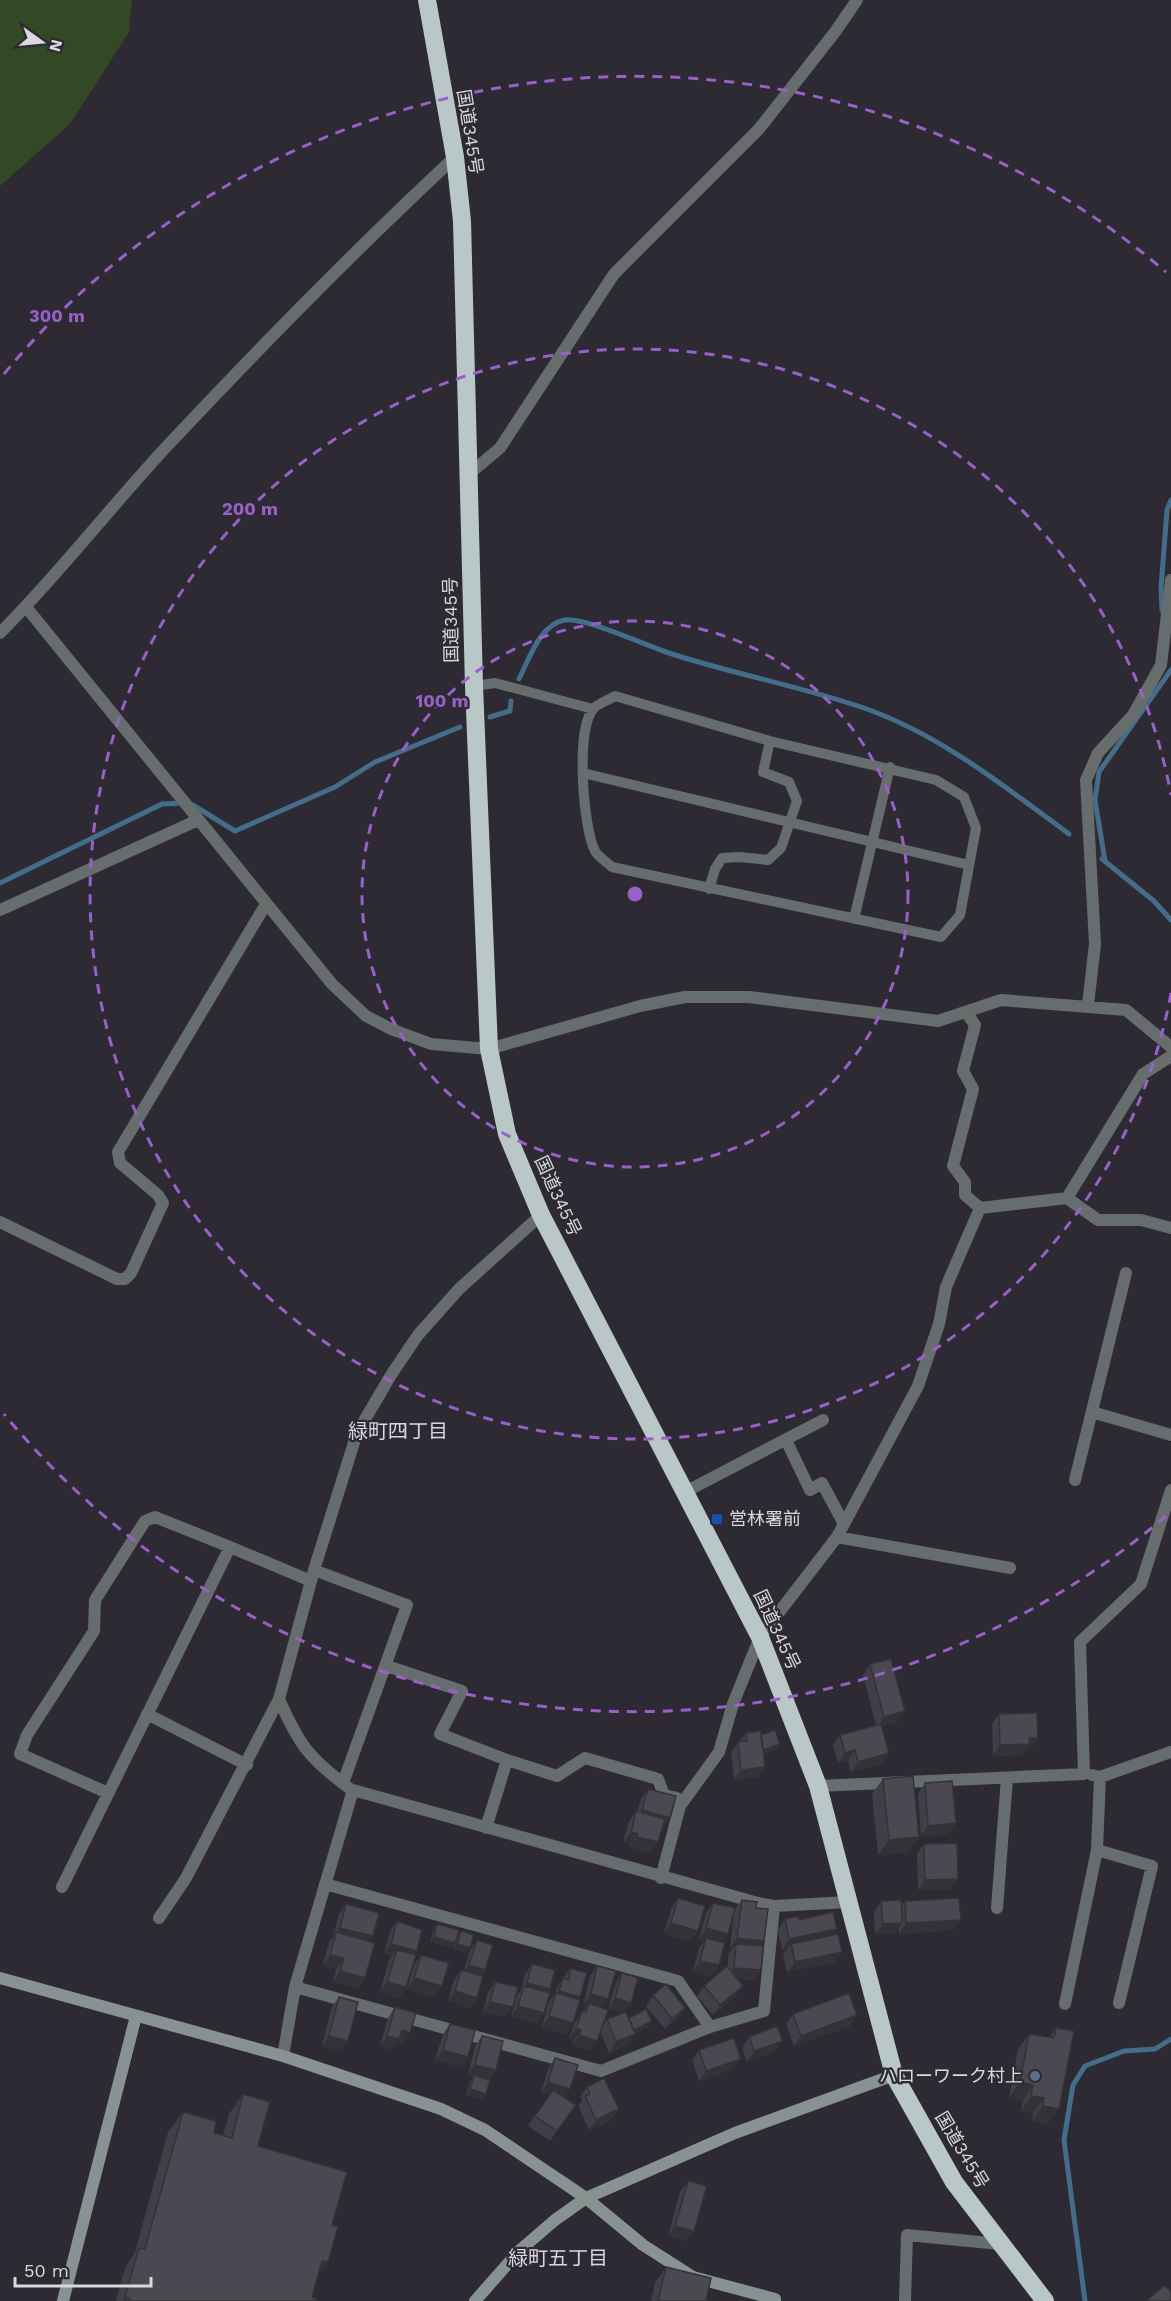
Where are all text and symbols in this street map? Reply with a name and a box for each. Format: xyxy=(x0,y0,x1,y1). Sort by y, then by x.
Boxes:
north arrow xyxy=(12,12,72,72)
text: N xyxy=(45,38,67,54)
street label: 国道345号 xyxy=(453,88,488,176)
text: 300 m xyxy=(29,305,85,326)
text: 200 m xyxy=(222,498,278,519)
street label: 国道345号 xyxy=(439,577,462,663)
text: 100 m xyxy=(415,690,469,711)
centre of rings xyxy=(625,884,645,904)
street label: 国道345号 xyxy=(531,1152,586,1239)
district label: 緑町四丁目 xyxy=(348,1419,448,1443)
place label: 営林署前 xyxy=(729,1508,801,1529)
marker: 営林署前 xyxy=(710,1512,724,1526)
street label: 国道345号 xyxy=(750,1586,805,1673)
place label: ハローワーク村上 xyxy=(879,2065,1023,2086)
marker: ハローワーク村上 xyxy=(1028,2069,1042,2083)
street label: 国道345号 xyxy=(931,2107,994,2192)
district label: 緑町五丁目 xyxy=(508,2246,608,2270)
scale bar xyxy=(15,2250,152,2288)
text: 50 m xyxy=(24,2260,69,2281)

